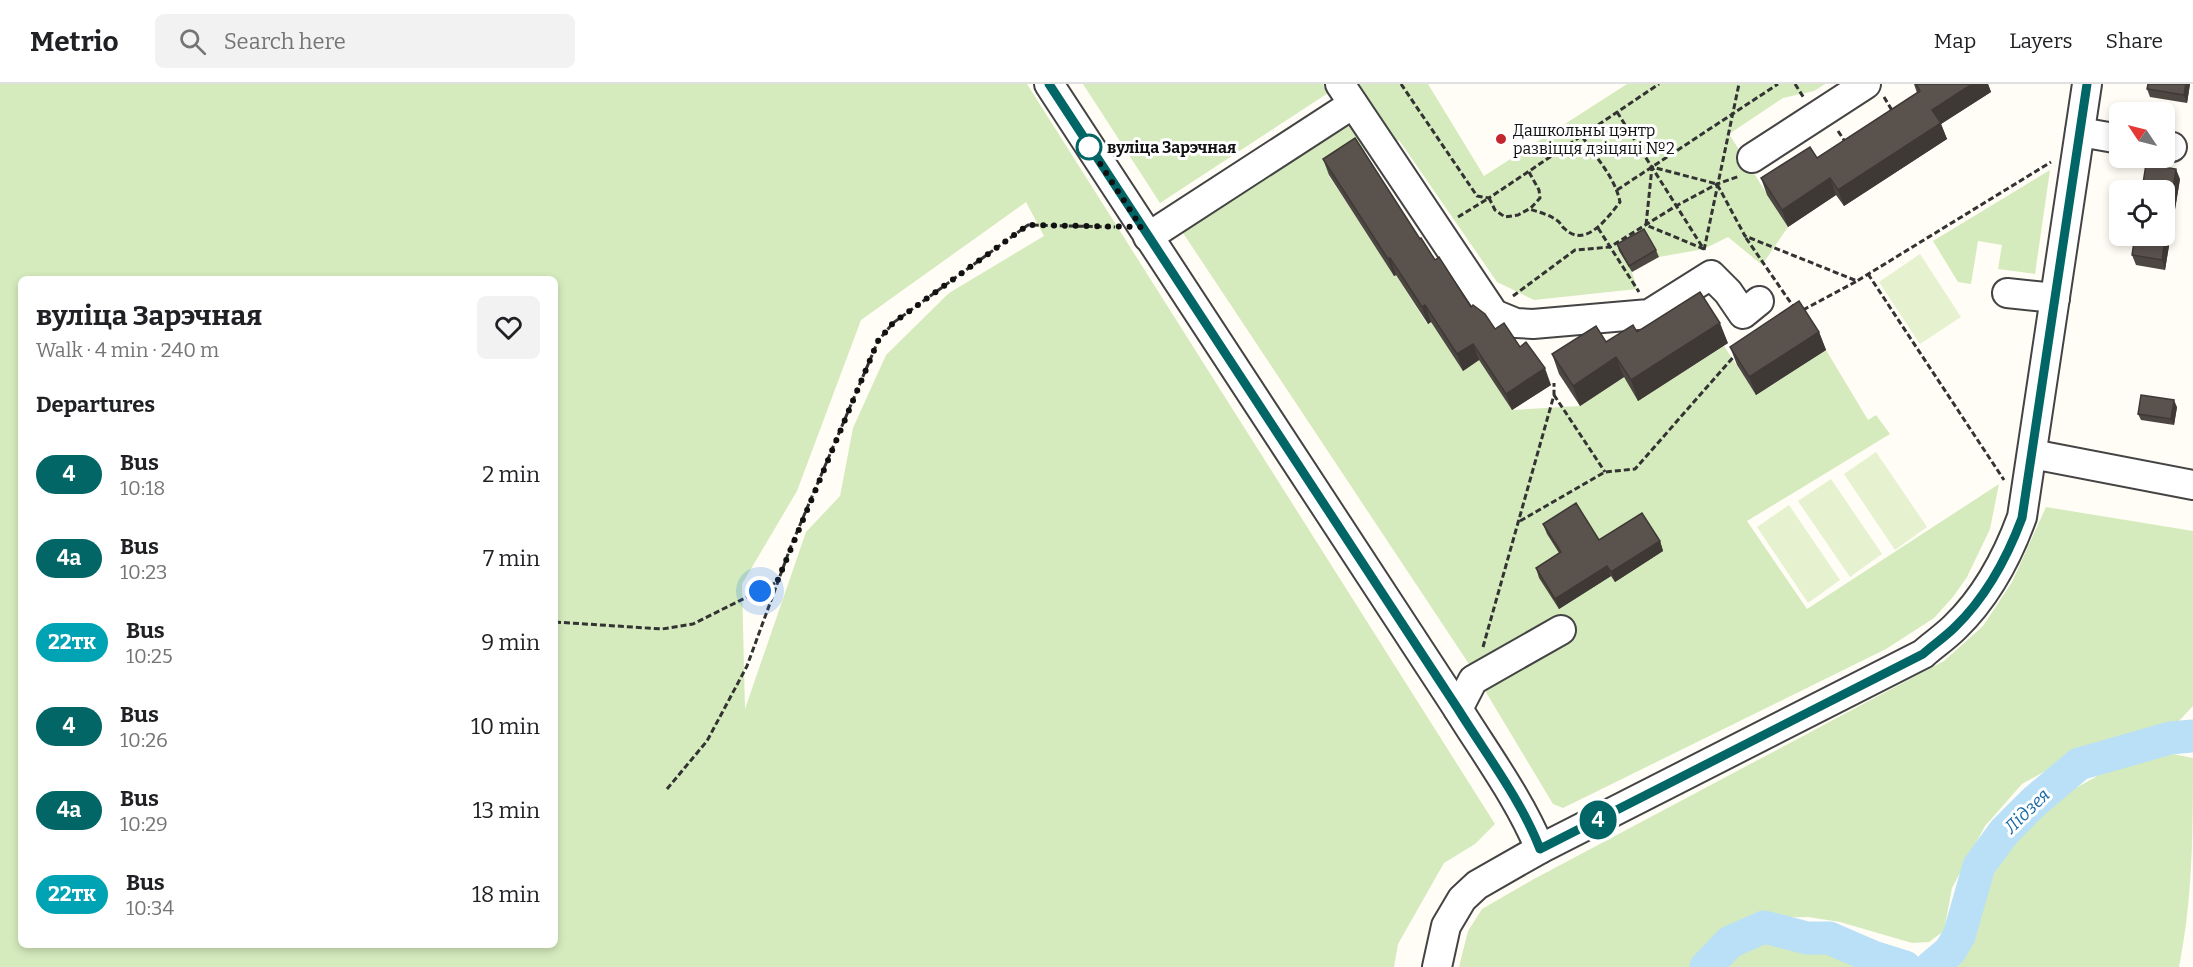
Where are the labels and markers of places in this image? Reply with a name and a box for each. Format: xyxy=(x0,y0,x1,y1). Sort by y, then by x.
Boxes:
place label: Дашкольны цэнтр развіцця дзіцяці №2 xyxy=(1513,121,1675,158)
marker: Дашкольны цэнтр развіцця дзіцяці №2 xyxy=(1494,132,1508,146)
marker: вуліца Зарэчная xyxy=(1076,134,1102,160)
place label: вуліца Зарэчная xyxy=(1107,138,1236,157)

